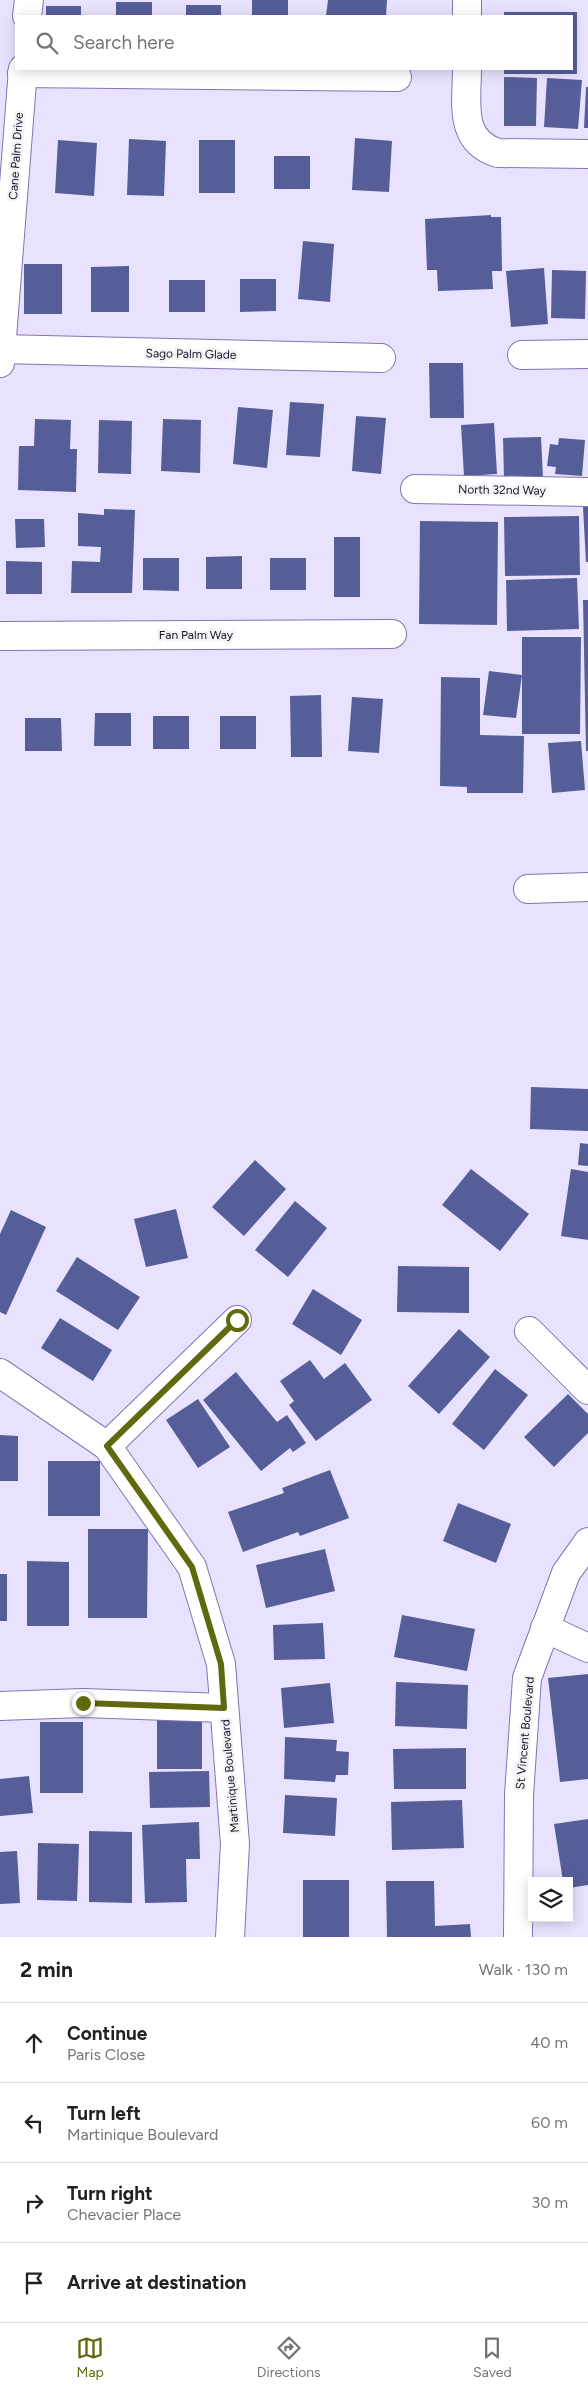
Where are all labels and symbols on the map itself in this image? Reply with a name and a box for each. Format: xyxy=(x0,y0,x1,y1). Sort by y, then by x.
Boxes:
street label: Cane Palm Drive xyxy=(6,111,26,200)
street label: Sago Palm Glade xyxy=(146,346,237,362)
street label: North 32nd Way xyxy=(458,482,547,498)
street label: Fan Palm Way xyxy=(159,628,234,642)
route start xyxy=(226,1309,249,1332)
street label: St Vincent Boulevard xyxy=(513,1676,537,1790)
route end xyxy=(72,1692,95,1715)
street label: Martinique Boulevard xyxy=(218,1719,242,1833)

